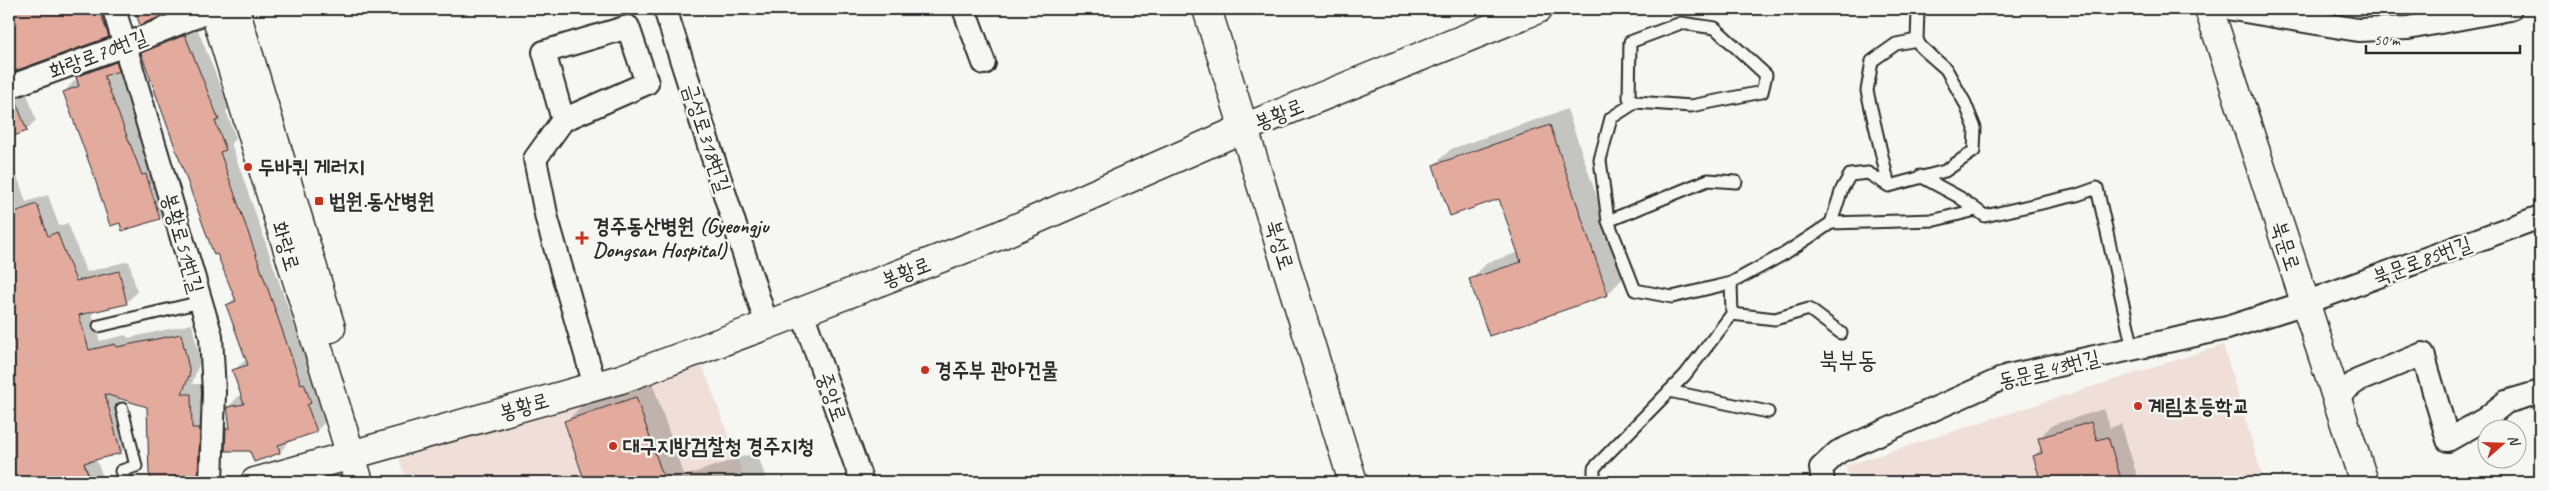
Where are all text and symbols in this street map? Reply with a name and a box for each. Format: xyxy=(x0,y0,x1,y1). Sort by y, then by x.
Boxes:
scale bar xyxy=(2366,22,2520,54)
street label: 화랑로70번길 xyxy=(45,23,151,85)
text: 50 m xyxy=(2374,31,2401,50)
street label: 금성로318번길 xyxy=(677,80,737,196)
street label: 봉황로 xyxy=(1251,92,1307,136)
place label: 두바퀴 게러지 xyxy=(258,154,365,180)
marker: 두바퀴 게러지 xyxy=(242,161,254,173)
place label: 법원.동산병원 xyxy=(329,188,435,214)
street label: 봉황로51번길 xyxy=(156,190,210,296)
marker: 법원.동산병원 xyxy=(313,195,325,207)
place label: 경주동산병원 (Gyeongju Dongsan Hospital) xyxy=(593,213,771,263)
street label: 북성로 xyxy=(1260,217,1300,273)
street label: 화랑로 xyxy=(266,218,306,274)
street label: 북문로 xyxy=(2266,218,2306,274)
street label: 북문로85번길 xyxy=(2369,230,2475,290)
marker: 경주동산병원 (Gyeongju Dongsan Hospital) xyxy=(575,231,589,245)
street label: 봉황로 xyxy=(878,251,934,293)
street label: 동문로43번길 xyxy=(1996,344,2102,394)
district label: 북부동 xyxy=(1819,345,1877,375)
place label: 경주부 관아건물 xyxy=(935,357,1058,383)
marker: 경주부 관아건물 xyxy=(919,364,931,376)
street label: 중앙로 xyxy=(811,369,853,425)
street label: 봉황로 xyxy=(496,387,552,425)
place label: 계림초등학교 xyxy=(2148,393,2249,419)
marker: 계림초등학교 xyxy=(2132,400,2144,412)
north arrow xyxy=(2476,418,2526,468)
place label: 대구지방검찰청 경주지청 xyxy=(623,433,814,459)
text: N xyxy=(2504,433,2524,449)
marker: 대구지방검찰청 경주지청 xyxy=(607,440,619,452)

